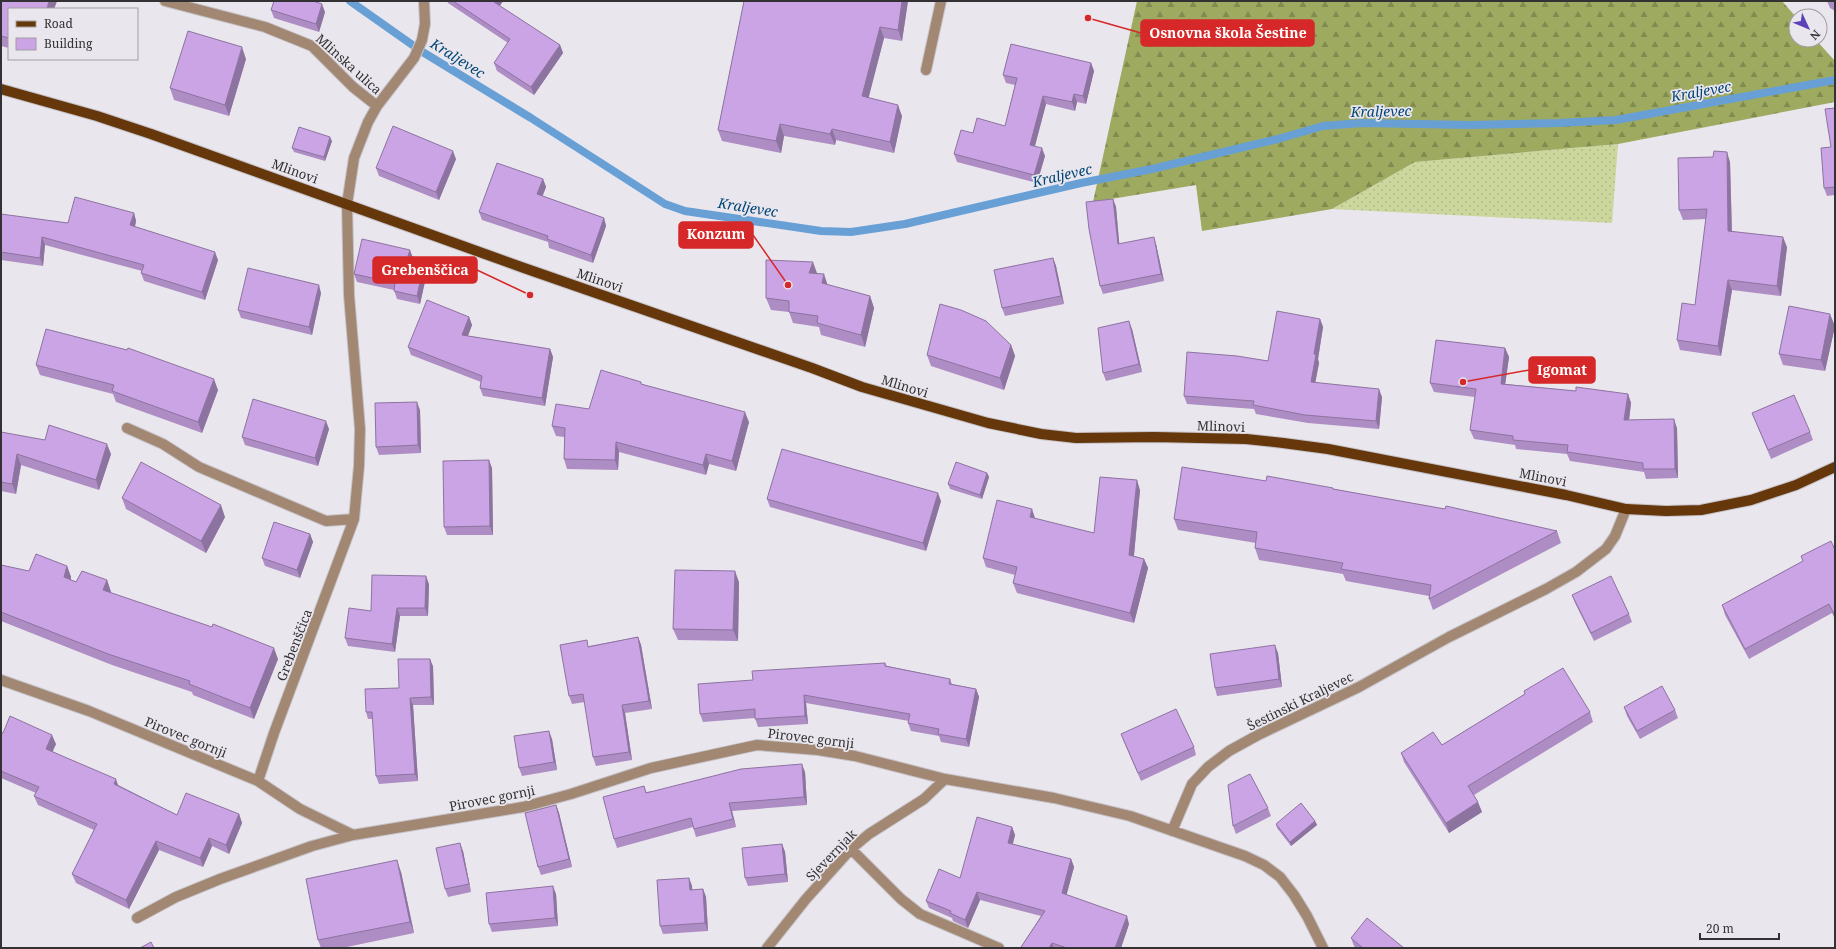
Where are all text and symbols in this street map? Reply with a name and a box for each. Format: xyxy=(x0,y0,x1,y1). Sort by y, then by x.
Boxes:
legend xyxy=(8,8,138,60)
north arrow xyxy=(1788,8,1828,48)
text: Road xyxy=(44,15,74,32)
callout: Osnovna škola Šestine xyxy=(1141,20,1314,46)
text: Osnovna škola Šestine xyxy=(1149,23,1307,42)
text: N xyxy=(1807,27,1824,44)
street label: Mlinska ulica xyxy=(312,30,386,98)
water label: Kraljevec xyxy=(426,33,489,82)
text: Building xyxy=(44,35,93,52)
water label: Kraljevec xyxy=(1668,76,1733,106)
water label: Kraljevec xyxy=(1350,101,1412,121)
street label: Mlinovi xyxy=(269,154,321,188)
water label: Kraljevec xyxy=(1029,159,1094,191)
water label: Kraljevec xyxy=(716,193,780,221)
callout: Konzum xyxy=(679,222,753,248)
text: Konzum xyxy=(687,224,745,243)
callout: Grebenščica xyxy=(373,257,477,283)
text: Grebenščica xyxy=(381,260,469,279)
street label: Mlinovi xyxy=(574,264,626,296)
callout: Igomat xyxy=(1529,357,1595,383)
text: Igomat xyxy=(1537,360,1587,379)
street label: Mlinovi xyxy=(879,370,931,402)
street label: Mlinovi xyxy=(1197,416,1245,436)
street label: Mlinovi xyxy=(1518,464,1568,490)
street label: Grebenščica xyxy=(272,606,316,684)
street label: Šestinski Kraljevec xyxy=(1244,667,1356,735)
street label: Pirovec gornji xyxy=(142,712,230,762)
street label: Pirovec gornji xyxy=(767,724,855,752)
street label: Pirovec gornji xyxy=(448,781,536,815)
street label: Sjevernjak xyxy=(802,825,861,885)
scale bar xyxy=(1700,915,1779,941)
text: 20 m xyxy=(1706,920,1734,937)

